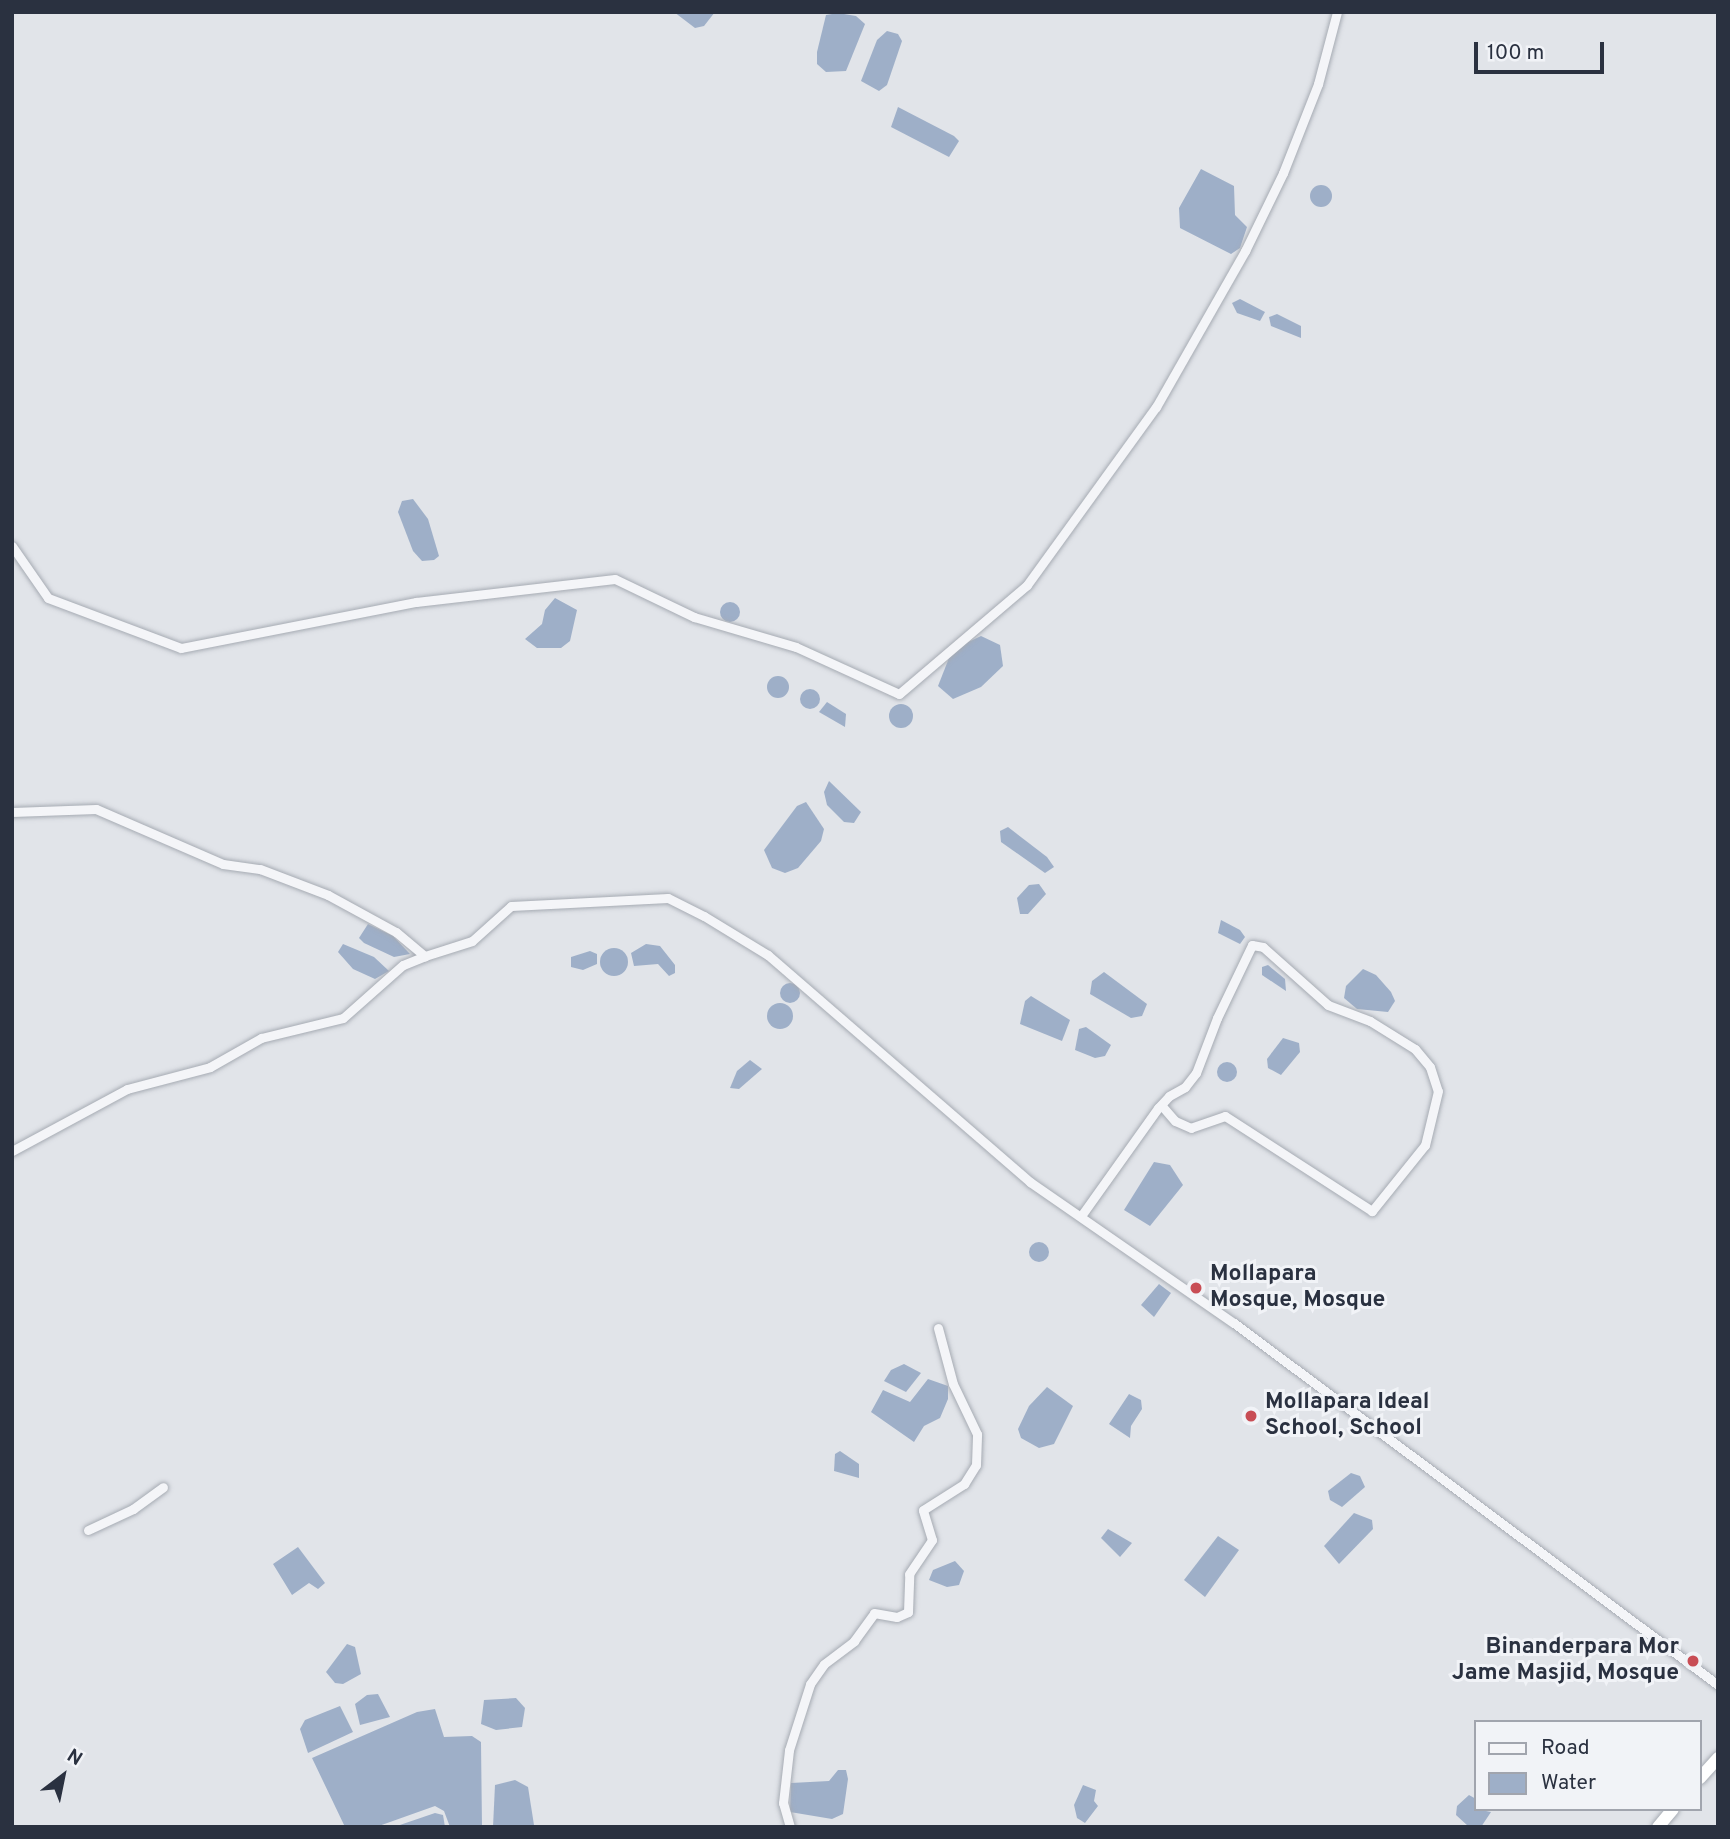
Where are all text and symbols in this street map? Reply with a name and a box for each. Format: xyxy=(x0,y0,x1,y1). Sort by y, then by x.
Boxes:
scale bar xyxy=(1478,28,1608,72)
text: 100 m xyxy=(1487,40,1544,67)
place label: Mollapara Mosque, Mosque xyxy=(1210,1261,1385,1315)
marker: Mollapara Mosque, Mosque xyxy=(1188,1280,1204,1296)
place label: Mollapara Ideal School, School xyxy=(1265,1389,1429,1443)
marker: Mollapara Ideal School, School xyxy=(1243,1408,1259,1424)
place label: Binanderpara Mor Jame Masjid, Mosque xyxy=(1452,1634,1679,1688)
marker: Binanderpara Mor Jame Masjid, Mosque xyxy=(1685,1653,1701,1669)
legend xyxy=(1474,1720,1702,1811)
text: Road xyxy=(1541,1735,1590,1762)
north arrow xyxy=(28,1741,98,1811)
text: N xyxy=(62,1744,86,1772)
text: Water xyxy=(1541,1770,1596,1797)

